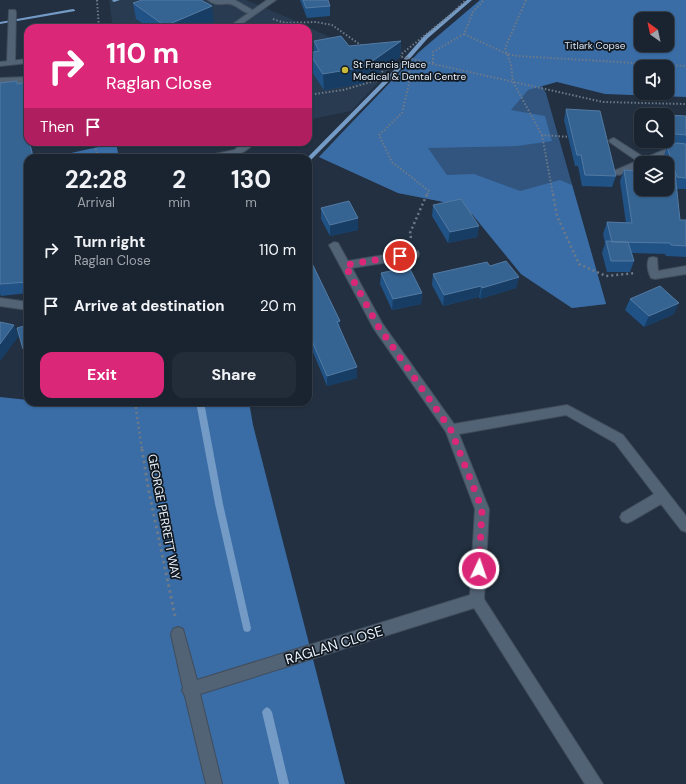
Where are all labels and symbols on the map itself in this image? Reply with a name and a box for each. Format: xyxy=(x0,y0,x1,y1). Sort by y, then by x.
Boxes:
north arrow xyxy=(634,12,674,52)
park label: Titlark Copse xyxy=(564,39,626,52)
place label: St Francis Place Medical & Dental Centre xyxy=(353,58,466,83)
marker: St Francis Place Medical & Dental Centre xyxy=(340,65,350,75)
pin xyxy=(383,239,417,273)
street label: GEORGE PERRETT WAY xyxy=(144,453,184,581)
position arrow xyxy=(458,548,500,590)
street label: RAGLAN CLOSE xyxy=(283,622,385,668)

